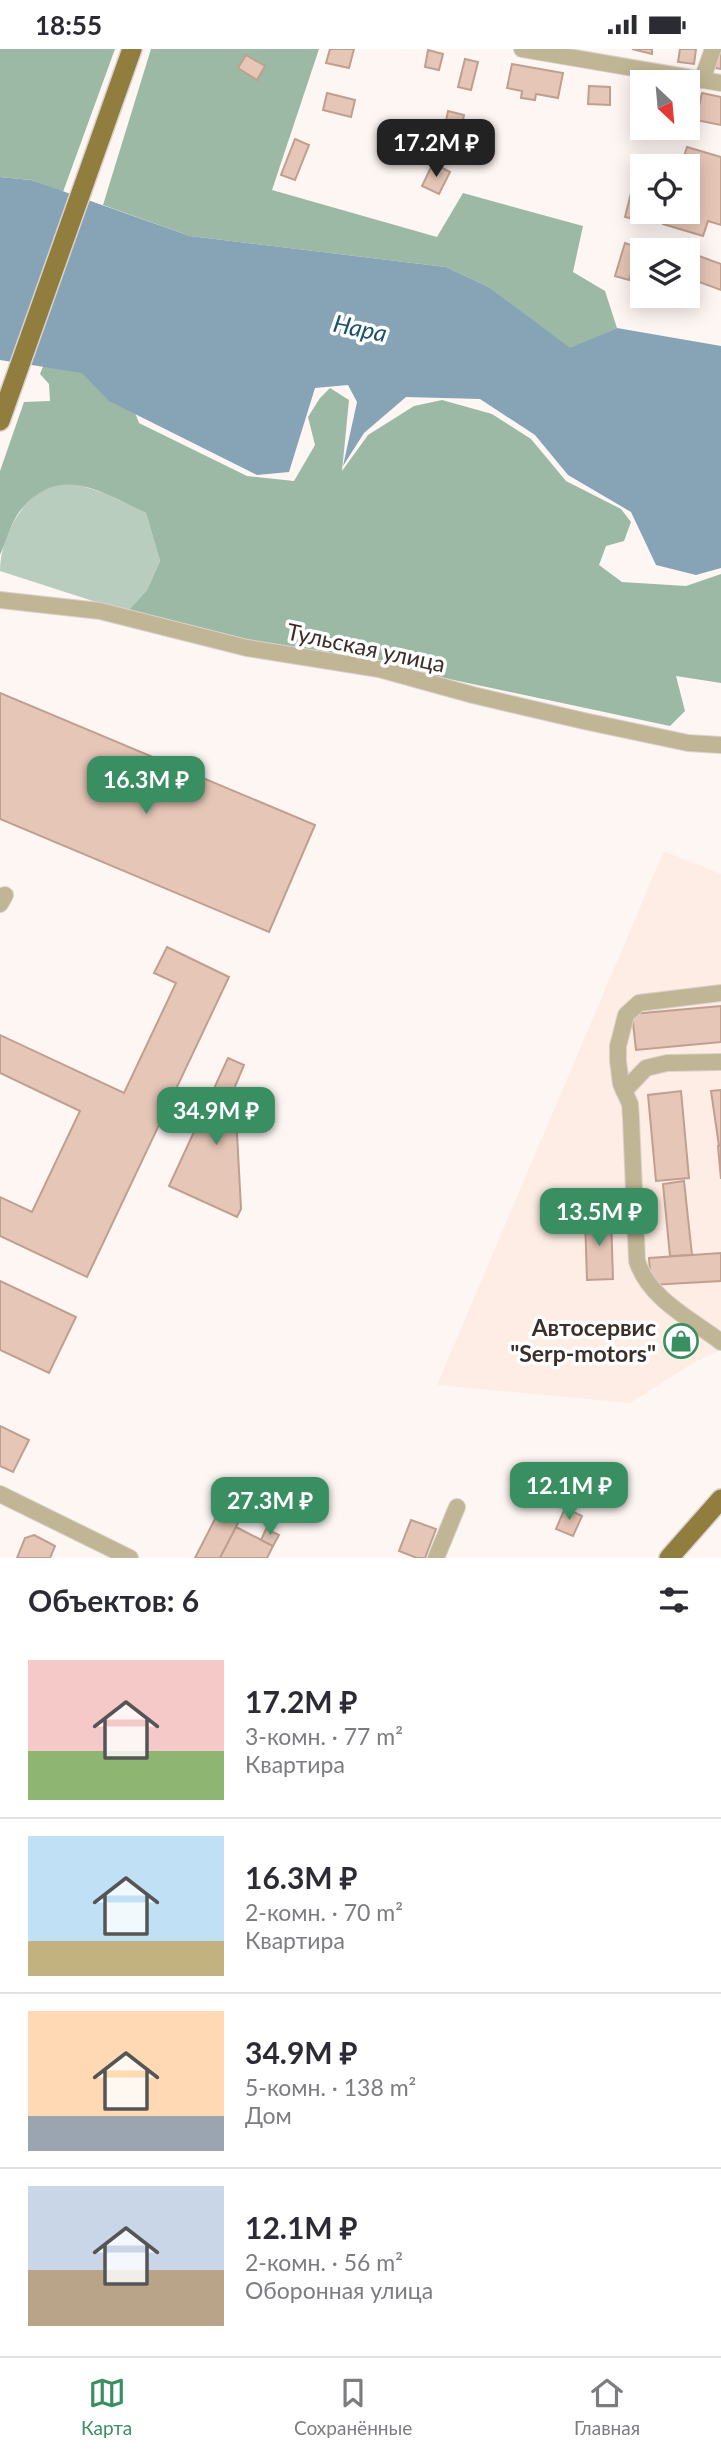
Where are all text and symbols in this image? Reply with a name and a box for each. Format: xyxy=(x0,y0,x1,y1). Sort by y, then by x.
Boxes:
text: 18:55 xyxy=(35,9,102,41)
north arrow xyxy=(630,70,700,140)
map controls xyxy=(630,70,700,308)
pin: 17.2M ₽ xyxy=(371,120,501,179)
text: 17.2M ₽ xyxy=(393,128,479,156)
button: locate xyxy=(630,154,700,224)
button: layers xyxy=(630,238,700,308)
water label: Нара xyxy=(331,308,390,347)
street label: Тульская улица xyxy=(284,617,448,677)
pin: 16.3M ₽ xyxy=(81,757,211,816)
text: 16.3M ₽ xyxy=(103,765,189,793)
pin: 34.9M ₽ xyxy=(151,1087,281,1147)
text: 34.9M ₽ xyxy=(173,1096,259,1124)
pin: 13.5M ₽ xyxy=(534,1189,664,1248)
text: 13.5M ₽ xyxy=(556,1197,642,1225)
place label: Автосервис "Serp-motors" xyxy=(510,1313,656,1367)
shop icon: Автосервис "Serp-motors" xyxy=(662,1322,700,1360)
pin: 12.1M ₽ xyxy=(504,1463,634,1522)
text: 12.1M ₽ xyxy=(526,1471,612,1499)
pin: 27.3M ₽ xyxy=(205,1477,335,1537)
text: 27.3M ₽ xyxy=(227,1486,313,1514)
icon: filters xyxy=(655,1581,693,1619)
text: Объектов: 6 xyxy=(28,1582,199,1618)
text: 17.2M ₽ xyxy=(245,1683,357,1719)
icon: home xyxy=(84,1688,168,1772)
text: 3-комн. · 77 m² xyxy=(245,1722,403,1750)
text: Квартира xyxy=(245,1750,345,1778)
text: 16.3M ₽ xyxy=(245,1859,357,1895)
icon: home xyxy=(84,1864,168,1948)
text: 2-комн. · 70 m² xyxy=(245,1898,403,1926)
text: Квартира xyxy=(245,1926,345,1954)
text: 34.9M ₽ xyxy=(245,2034,357,2070)
icon: home xyxy=(84,2039,168,2123)
text: 5-комн. · 138 m² xyxy=(245,2073,416,2101)
text: Дом xyxy=(245,2101,292,2129)
text: 12.1M ₽ xyxy=(245,2209,357,2245)
icon: home xyxy=(84,2214,168,2298)
text: 2-комн. · 56 m² xyxy=(245,2248,403,2276)
text: Оборонная улица xyxy=(245,2276,433,2304)
tab: Карта xyxy=(81,2374,132,2439)
tab: Сохранённые xyxy=(294,2374,412,2439)
tab: Главная xyxy=(574,2374,640,2439)

